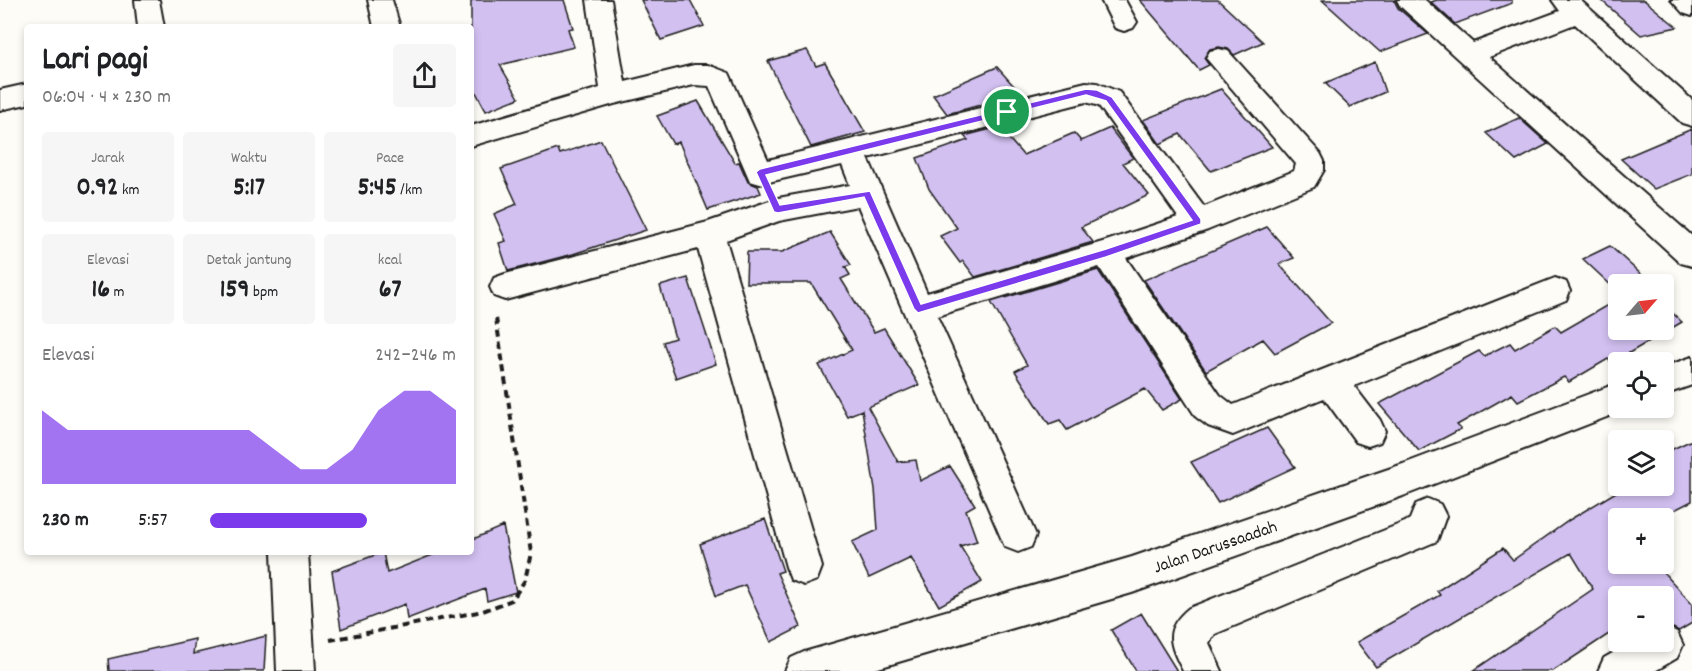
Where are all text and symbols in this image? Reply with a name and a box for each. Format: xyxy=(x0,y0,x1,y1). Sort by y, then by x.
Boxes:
text: Lari pagi xyxy=(42,38,148,85)
button: share xyxy=(393,44,456,107)
text: 06:04 · 4 × 230 m xyxy=(42,84,171,112)
pin xyxy=(981,86,1032,137)
icon: arrive xyxy=(990,95,1023,128)
text: Jarak xyxy=(91,147,125,170)
text: Waktu xyxy=(231,147,267,170)
text: Pace xyxy=(376,147,404,170)
text: 0.92 xyxy=(77,170,118,207)
text: 5:17 xyxy=(233,170,265,207)
text: 5:45 xyxy=(358,170,397,207)
text: km xyxy=(118,179,139,202)
text: /km xyxy=(397,179,422,202)
text: Elevasi xyxy=(87,249,129,272)
text: Detak jantung xyxy=(206,249,292,272)
text: kcal xyxy=(378,249,402,272)
text: 16 xyxy=(91,272,110,309)
text: 159 xyxy=(220,272,249,309)
text: 67 xyxy=(379,272,401,309)
north arrow xyxy=(1608,274,1674,340)
map controls xyxy=(1608,274,1674,652)
text: m xyxy=(110,281,125,304)
text: bpm xyxy=(249,281,278,304)
text: Elevasi xyxy=(42,342,94,370)
text: 242–246 m xyxy=(375,342,456,370)
button: locate xyxy=(1608,352,1674,418)
button: layers xyxy=(1608,430,1674,496)
text: 230 m xyxy=(42,507,89,535)
text: 5:57 xyxy=(138,507,168,535)
button: + xyxy=(1608,508,1674,574)
street label: Jalan Darussaadah xyxy=(1151,515,1281,581)
button: − xyxy=(1608,586,1674,652)

